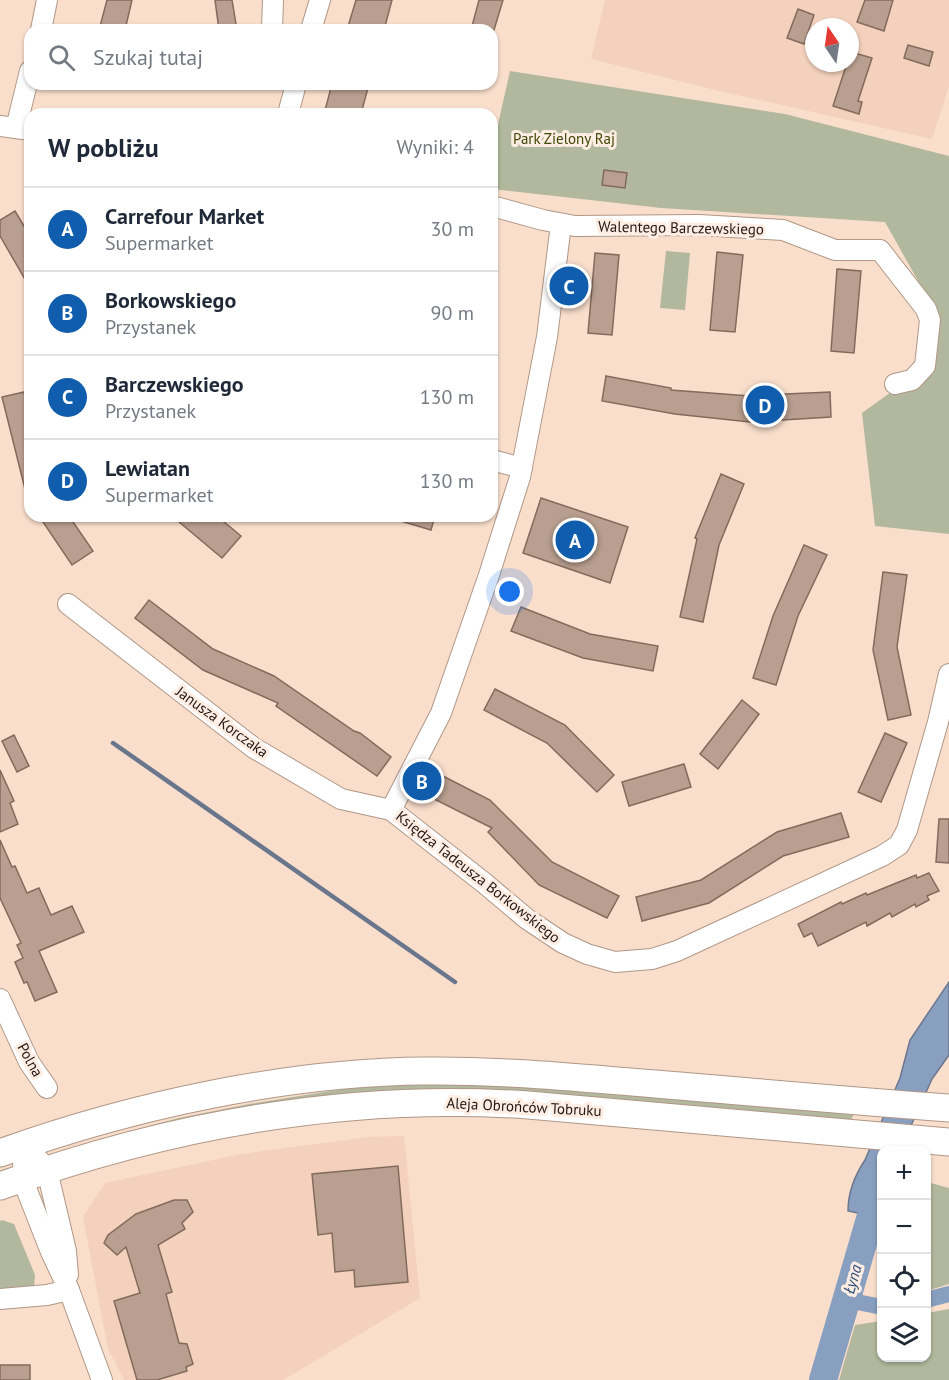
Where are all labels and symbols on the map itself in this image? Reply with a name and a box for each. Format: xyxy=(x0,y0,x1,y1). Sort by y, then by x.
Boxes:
north arrow xyxy=(805,18,859,72)
park label: Park Zielony Raj xyxy=(513,129,615,148)
street label: Walentego Barczewskiego xyxy=(598,217,764,238)
pin: C xyxy=(550,264,588,308)
pin: D xyxy=(746,382,784,428)
pin: A xyxy=(556,518,594,562)
your location xyxy=(495,577,524,606)
street label: Janusza Korczaka xyxy=(172,681,272,761)
pin: B xyxy=(402,758,442,804)
street label: Księdza Tadeusza Borkowskiego xyxy=(392,806,564,947)
street label: Polna xyxy=(13,1039,47,1080)
street label: Aleja Obrońców Tobruku xyxy=(446,1093,602,1120)
water label: Łyna xyxy=(838,1262,866,1296)

